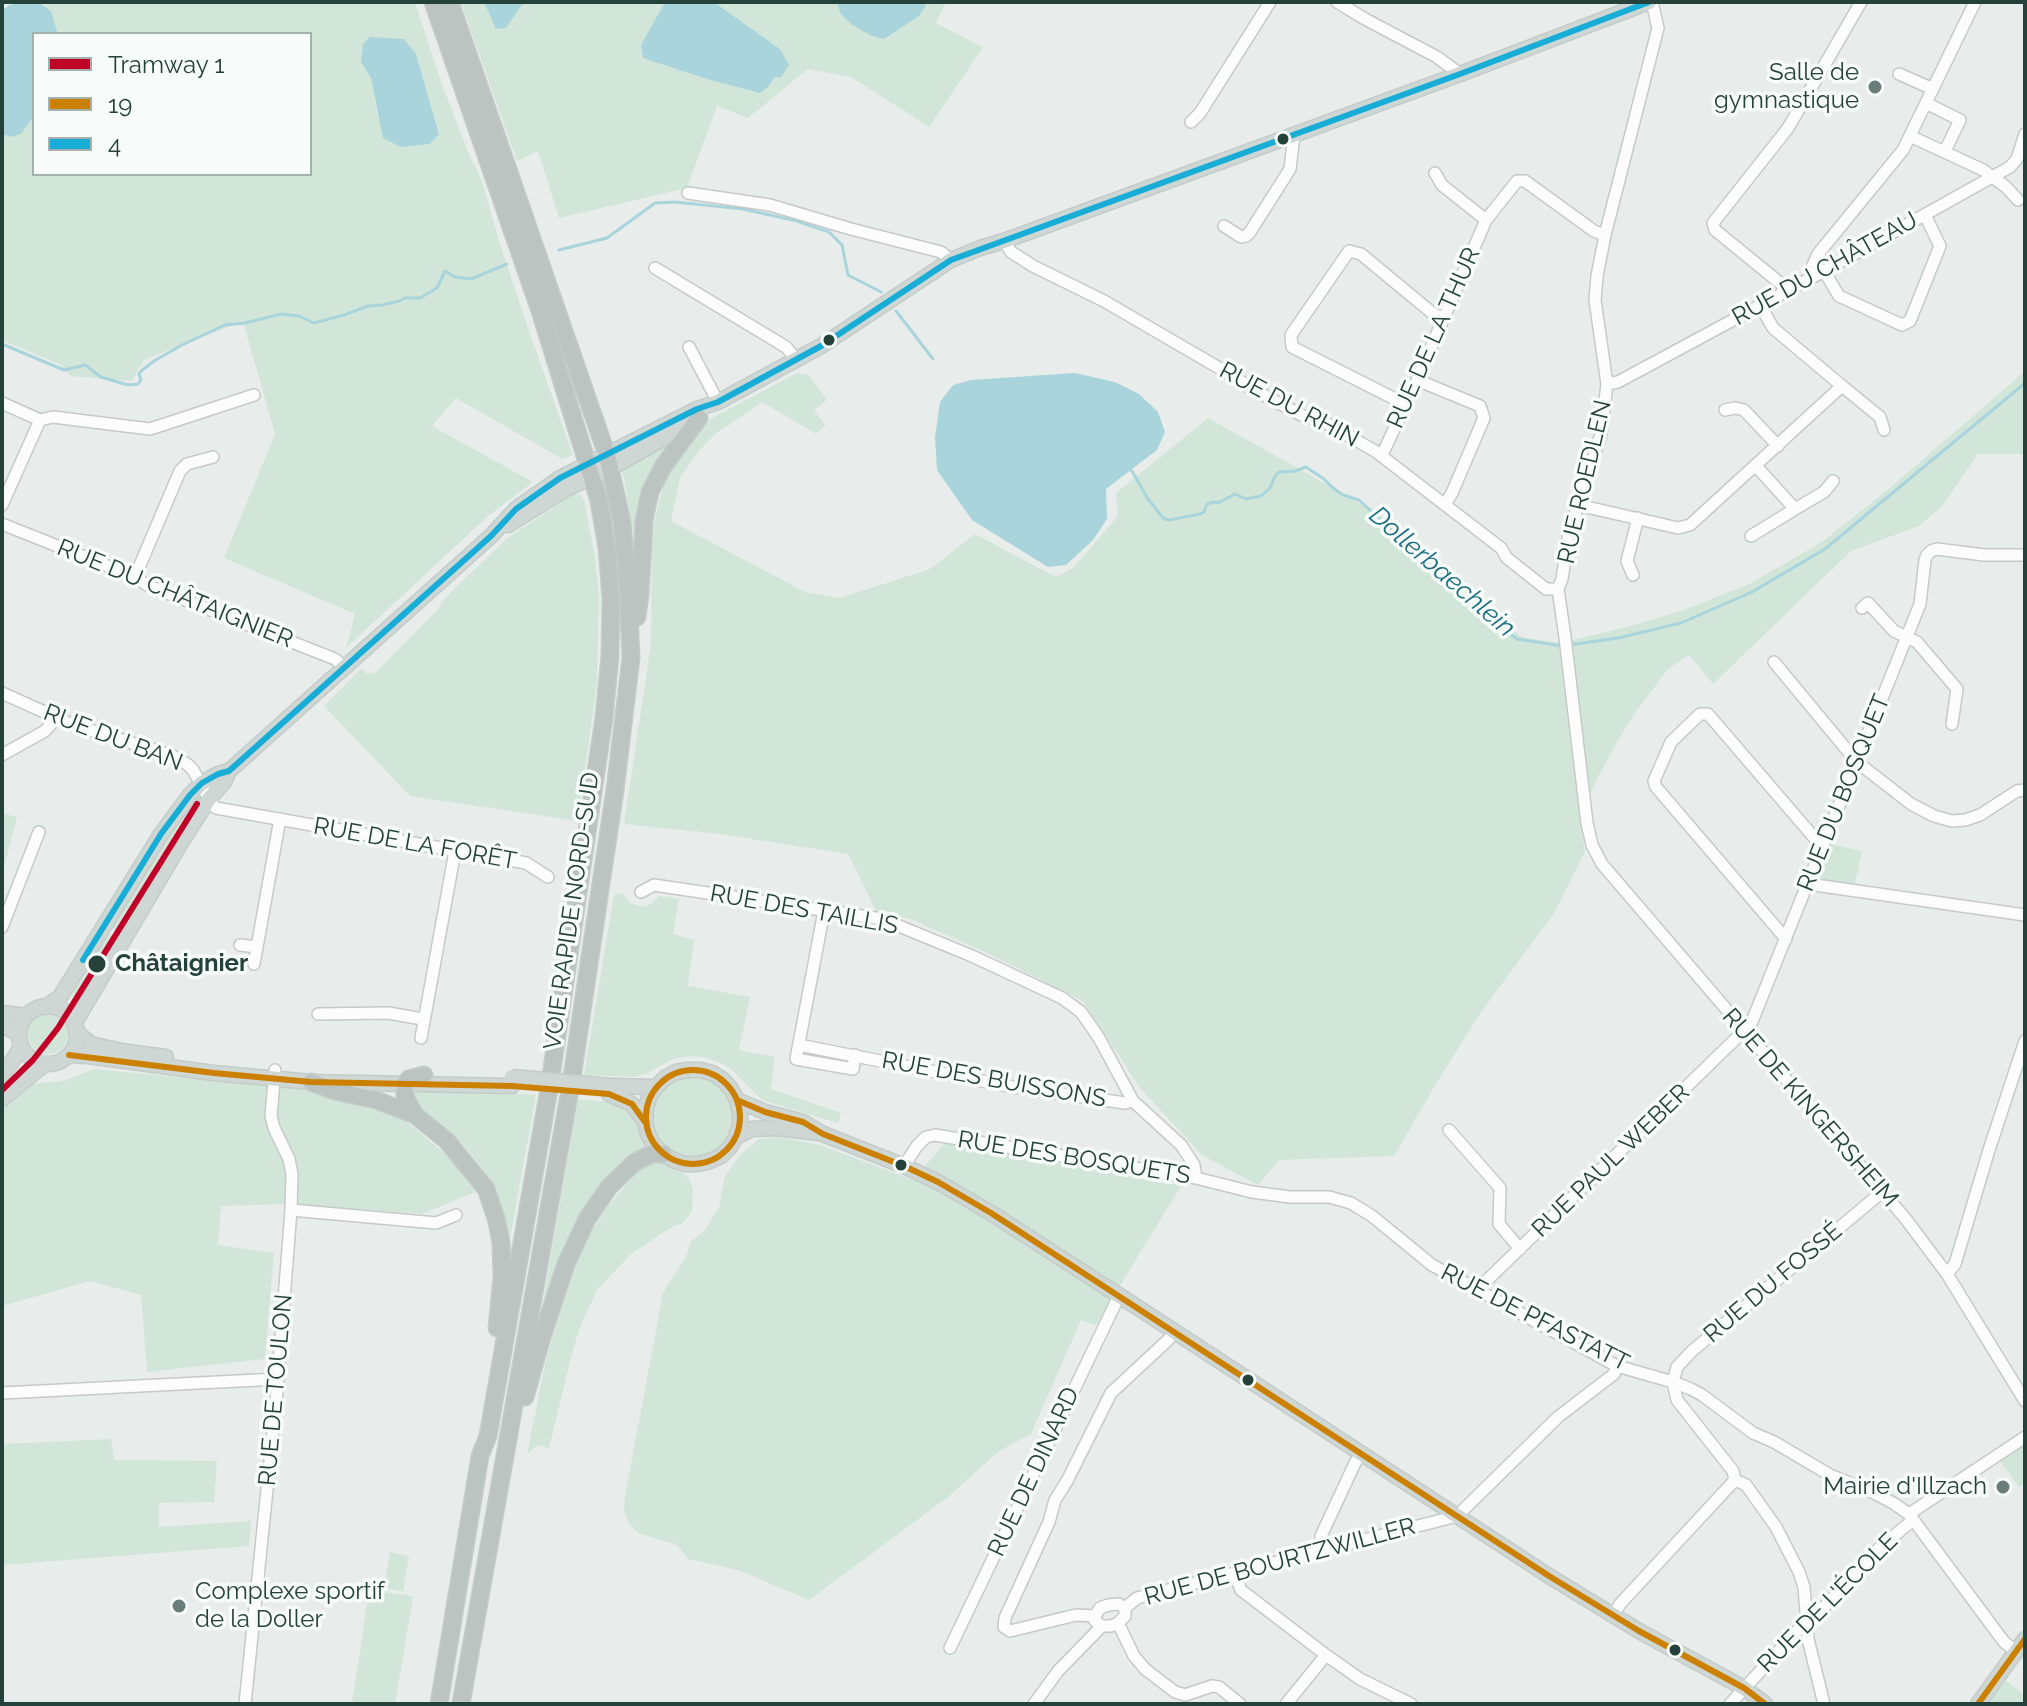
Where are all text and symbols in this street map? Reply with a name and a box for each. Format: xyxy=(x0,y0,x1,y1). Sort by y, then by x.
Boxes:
legend xyxy=(32,32,312,176)
text: Tramway 1 xyxy=(108,50,224,79)
place label: Salle de gymnastique xyxy=(1714,59,1859,115)
marker: Salle de gymnastique xyxy=(1866,78,1884,96)
text: 19 xyxy=(108,90,132,119)
text: 4 xyxy=(108,130,121,159)
unlabelled marker xyxy=(1275,131,1291,147)
street label: RUE DU CHÂTEAU xyxy=(1727,206,1923,332)
street label: RUE DE LA THUR xyxy=(1381,243,1487,433)
unlabelled marker xyxy=(821,332,837,348)
street label: RUE DU RHIN xyxy=(1214,356,1364,454)
street label: RUE ROEDLEN xyxy=(1552,397,1618,567)
water label: Dollerbaechlein xyxy=(1363,500,1521,644)
street label: RUE DU CHÂTAIGNIER xyxy=(53,533,297,655)
street label: RUE DU BOSQUET xyxy=(1791,690,1897,896)
street label: RUE DU BAN xyxy=(40,698,186,778)
street label: VOIE RAPIDE NORD-SUD xyxy=(538,770,606,1052)
street label: RUE DE LA FORÊT xyxy=(311,812,519,876)
street label: RUE DES TAILLIS xyxy=(708,879,900,941)
place label: Châtaignier xyxy=(115,950,248,978)
marker: Châtaignier xyxy=(86,953,108,975)
street label: RUE DE KINGERSHEIM xyxy=(1716,1003,1904,1213)
street label: RUE DES BUISSONS xyxy=(880,1046,1108,1114)
street label: RUE PAUL WEBER xyxy=(1526,1078,1696,1244)
street label: RUE DES BOSQUETS xyxy=(956,1125,1192,1191)
unlabelled marker xyxy=(893,1157,909,1173)
street label: RUE DU FOSSÉ xyxy=(1698,1217,1848,1349)
street label: RUE DE PFASTATT xyxy=(1436,1258,1634,1378)
street label: RUE DE TOULON xyxy=(253,1293,299,1487)
unlabelled marker xyxy=(1240,1372,1256,1388)
street label: RUE DE DINARD xyxy=(982,1383,1086,1561)
place label: Mairie d'Illzach xyxy=(1823,1473,1987,1501)
marker: Mairie d'Illzach xyxy=(1994,1478,2012,1496)
street label: RUE DE BOURTZWILLER xyxy=(1141,1512,1419,1612)
street label: RUE DE L'ÉCOLE xyxy=(1752,1527,1904,1679)
place label: Complexe sportif de la Doller xyxy=(195,1578,385,1634)
marker: Complexe sportif de la Doller xyxy=(170,1597,188,1615)
unlabelled marker xyxy=(1667,1642,1683,1658)

